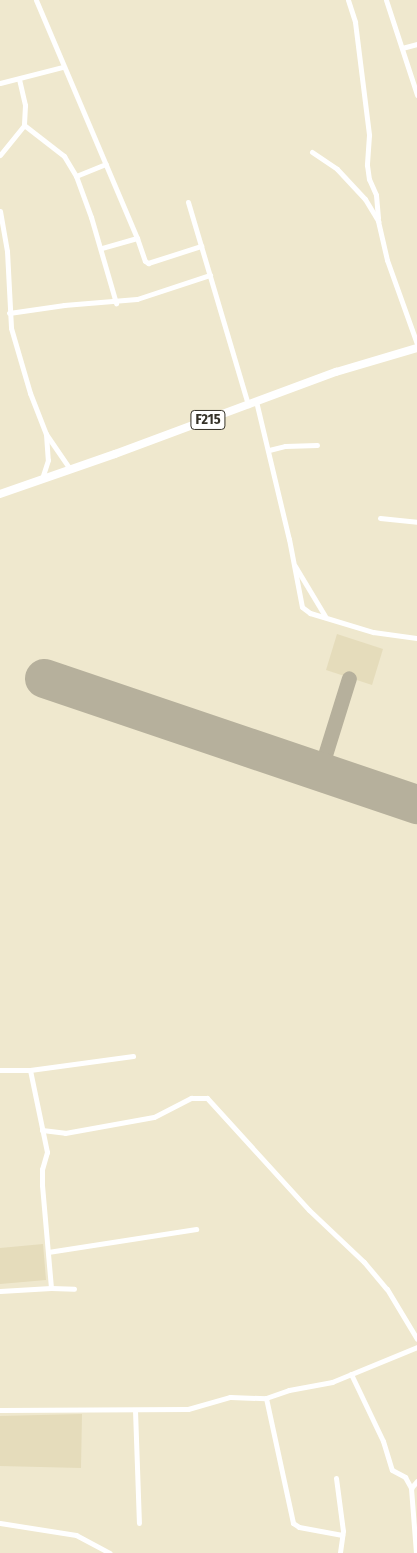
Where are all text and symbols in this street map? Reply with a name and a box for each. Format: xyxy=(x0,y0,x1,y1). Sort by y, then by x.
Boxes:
road number: F215 xyxy=(189,408,227,432)

